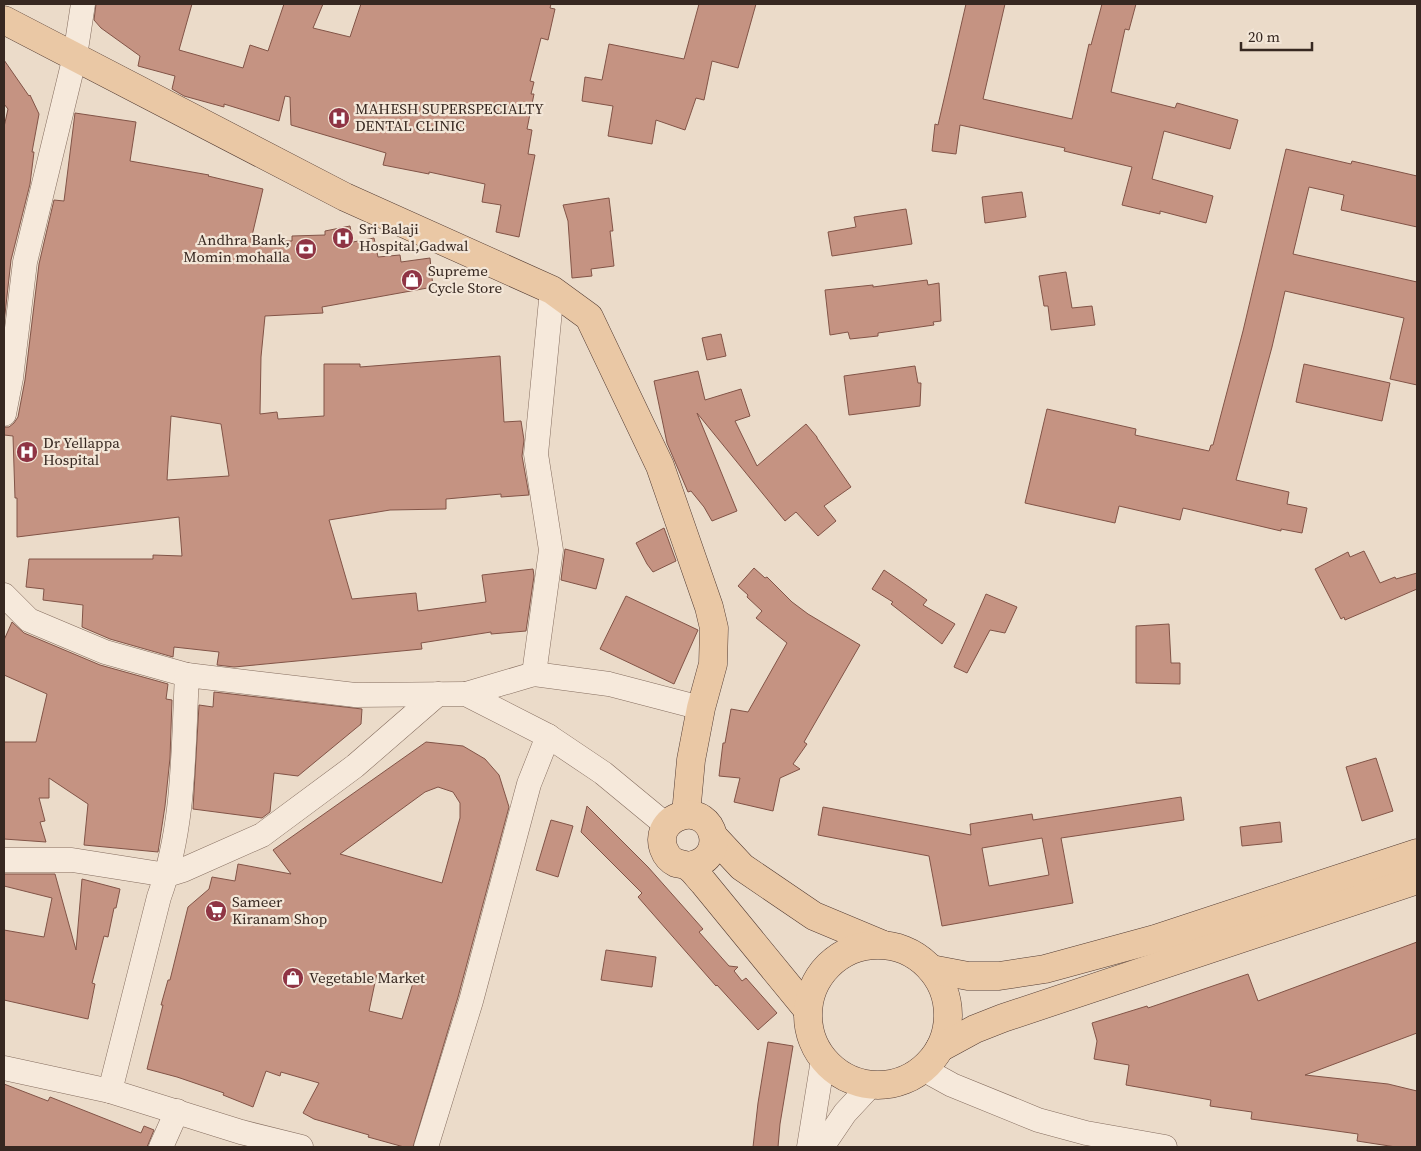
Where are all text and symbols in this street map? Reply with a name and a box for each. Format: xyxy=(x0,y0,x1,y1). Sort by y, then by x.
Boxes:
scale bar xyxy=(1241,20,1312,52)
text: 20 m xyxy=(1248,26,1280,47)
place label: MAHESH SUPERSPECIALTY DENTAL CLINIC xyxy=(355,98,544,136)
hospital icon: MAHESH SUPERSPECIALTY DENTAL CLINIC xyxy=(327,106,351,130)
place label: Sri Balaji Hospital,Gadwal xyxy=(359,218,469,256)
hospital icon: Sri Balaji Hospital,Gadwal xyxy=(331,226,355,250)
place label: Andhra Bank, Momin mohalla xyxy=(183,229,290,267)
bank icon: Andhra Bank, Momin mohalla xyxy=(294,237,318,261)
place label: Supreme Cycle Store xyxy=(428,260,502,298)
shop icon: Supreme Cycle Store xyxy=(400,268,424,292)
place label: Dr Yellappa Hospital xyxy=(43,432,120,470)
hospital icon: Dr Yellappa Hospital xyxy=(15,440,39,464)
place label: Sameer Kiranam Shop xyxy=(232,891,328,929)
supermarket icon: Sameer Kiranam Shop xyxy=(204,899,228,923)
shop icon: Vegetable Market xyxy=(281,966,305,990)
place label: Vegetable Market xyxy=(309,967,425,988)

